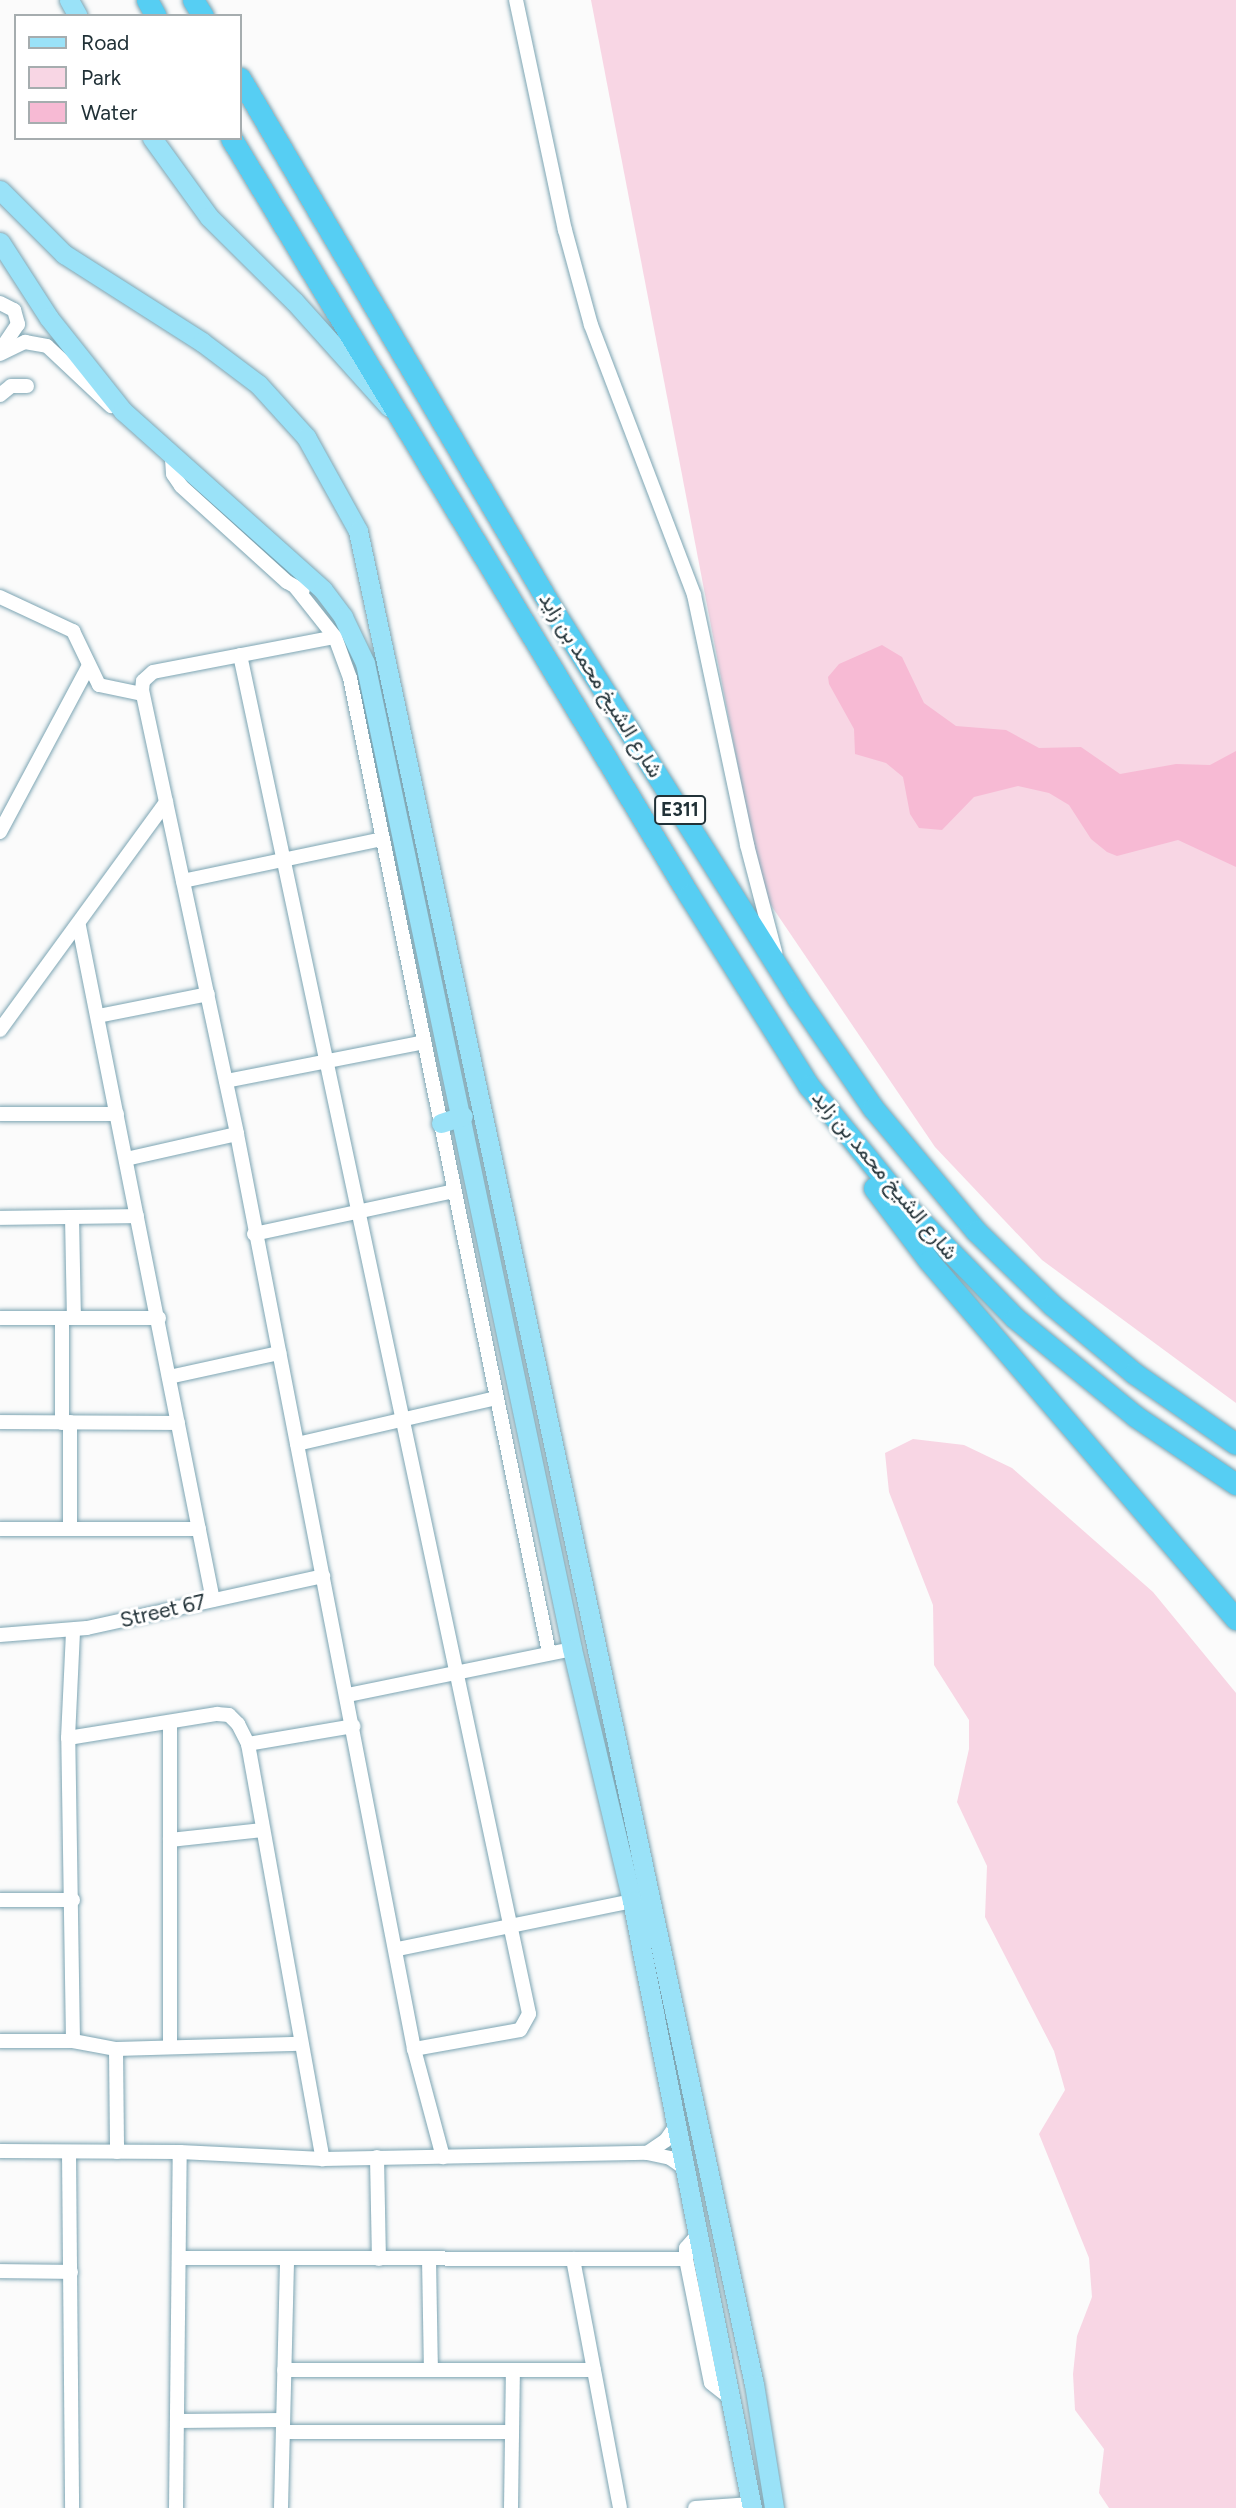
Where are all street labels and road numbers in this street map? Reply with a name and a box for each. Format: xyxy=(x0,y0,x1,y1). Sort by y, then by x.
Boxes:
street label: شارع الشيخ محمد بن زايد xyxy=(534,588,668,782)
road number: E311 xyxy=(654,794,706,825)
street label: شارع الشيخ محمد بن زايد xyxy=(807,1085,963,1265)
street label: Street 67 xyxy=(118,1589,208,1633)

